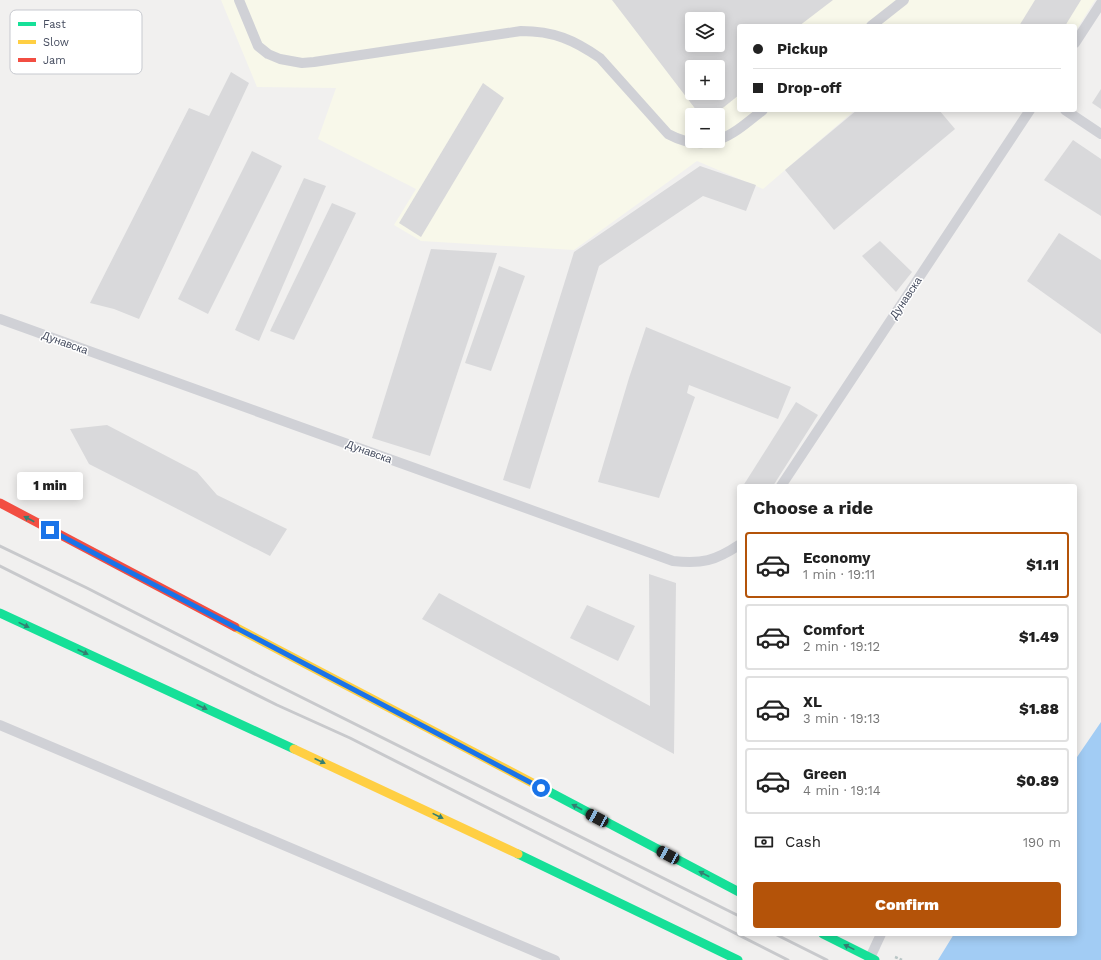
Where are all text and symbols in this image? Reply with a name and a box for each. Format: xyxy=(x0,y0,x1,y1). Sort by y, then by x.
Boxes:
legend xyxy=(10,10,142,74)
map controls xyxy=(685,12,725,148)
button: layers xyxy=(685,12,725,52)
text: Fast xyxy=(43,18,66,31)
text: Slow xyxy=(43,36,69,49)
text: Pickup xyxy=(777,40,828,58)
text: Jam xyxy=(43,54,66,67)
button: + xyxy=(685,60,725,100)
text: Drop-off xyxy=(777,79,842,97)
button: − xyxy=(685,108,725,148)
street label: Дунавска xyxy=(887,274,925,321)
street label: Дунавска xyxy=(40,329,90,358)
street label: Дунавска xyxy=(344,438,394,467)
callout: 1 min xyxy=(17,472,83,500)
text: 1 min xyxy=(33,478,67,493)
text: Choose a ride xyxy=(753,497,873,518)
one-way arrow xyxy=(23,516,35,522)
route end xyxy=(41,521,59,539)
icon: car xyxy=(755,547,791,583)
text: Economy xyxy=(803,549,870,567)
text: $1.11 xyxy=(1026,556,1059,574)
text: 1 min · 19:11 xyxy=(803,567,875,582)
icon: car xyxy=(755,619,791,655)
text: Comfort xyxy=(803,621,864,639)
one-way arrow xyxy=(18,622,30,628)
text: $1.49 xyxy=(1019,628,1059,646)
text: 2 min · 19:12 xyxy=(803,639,880,654)
one-way arrow xyxy=(78,649,89,655)
icon: car xyxy=(755,691,791,727)
text: XL xyxy=(803,693,822,711)
text: $1.88 xyxy=(1019,700,1059,718)
one-way arrow xyxy=(196,704,208,710)
text: 3 min · 19:13 xyxy=(803,711,880,726)
one-way arrow xyxy=(314,758,325,764)
icon: car xyxy=(755,763,791,799)
text: Green xyxy=(803,765,847,783)
text: $0.89 xyxy=(1016,772,1059,790)
route start xyxy=(532,779,550,797)
text: 4 min · 19:14 xyxy=(803,783,881,798)
one-way arrow xyxy=(571,804,583,810)
car xyxy=(584,807,610,829)
one-way arrow xyxy=(432,813,443,819)
icon: cash xyxy=(753,831,775,853)
text: Cash xyxy=(785,833,821,851)
text: 190 m xyxy=(1023,835,1061,850)
car xyxy=(655,844,681,866)
one-way arrow xyxy=(699,871,710,877)
button: Confirm xyxy=(753,882,1061,928)
one-way arrow xyxy=(843,944,855,950)

